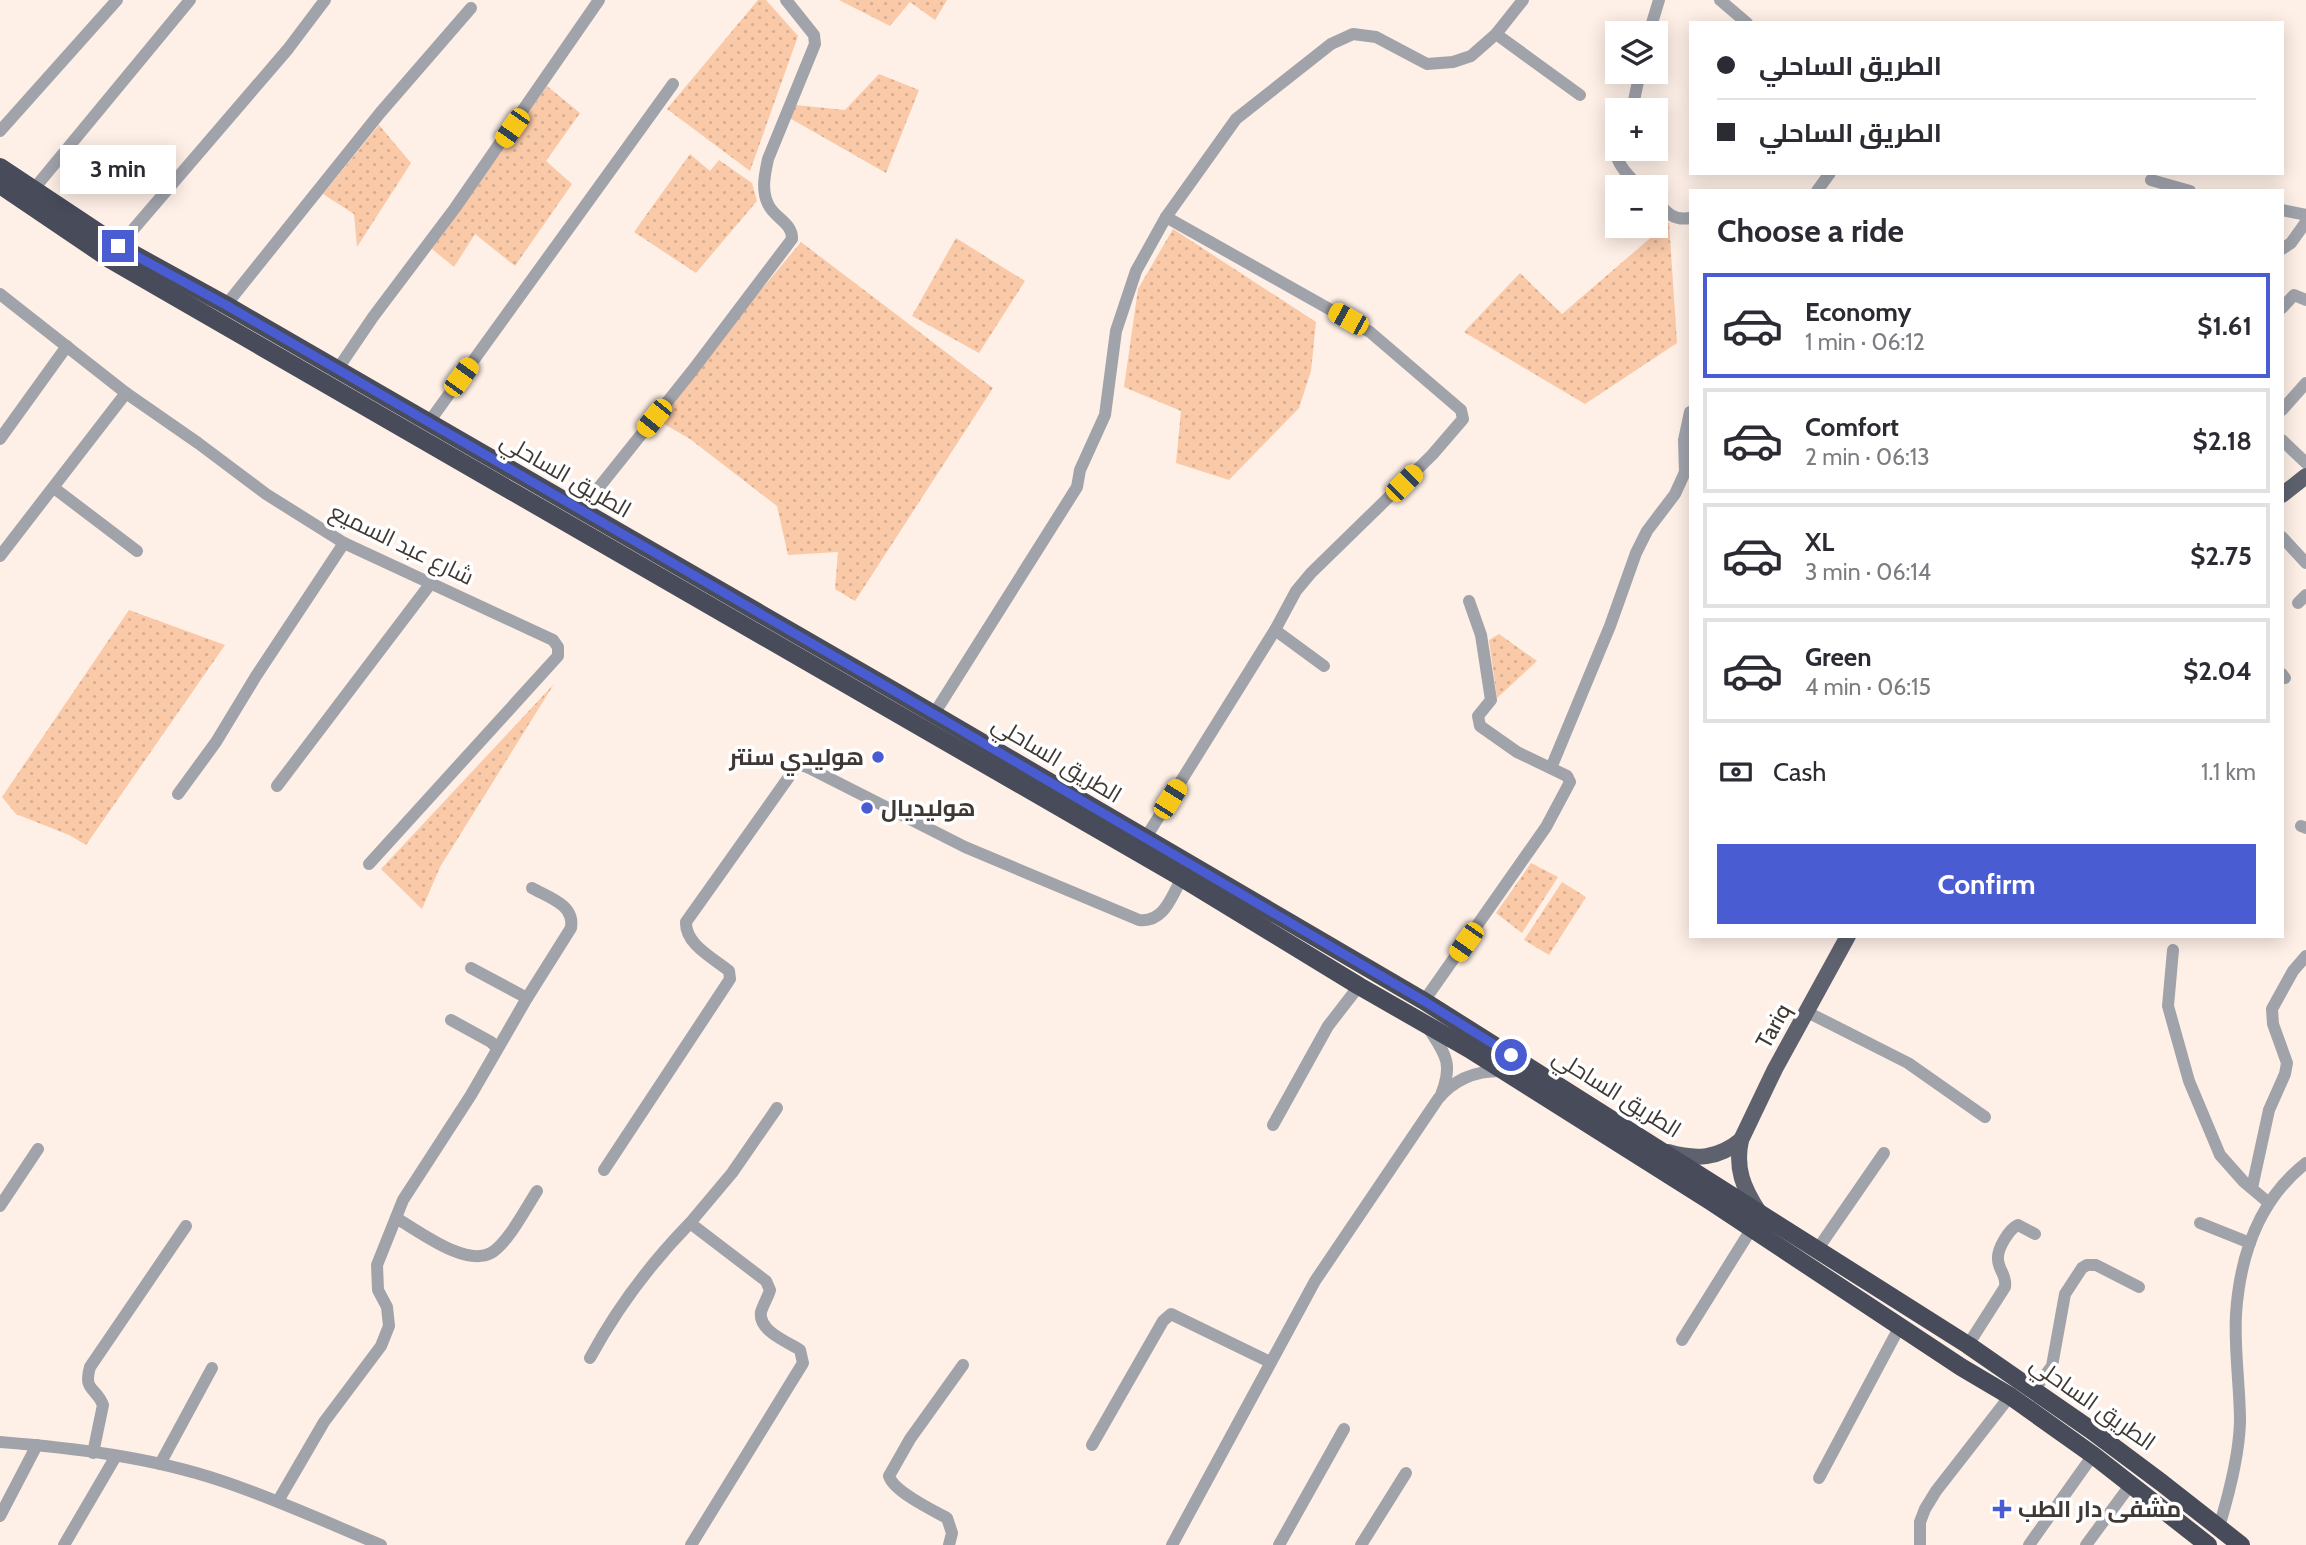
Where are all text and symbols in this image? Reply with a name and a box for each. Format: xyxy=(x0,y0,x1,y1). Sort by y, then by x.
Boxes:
map controls xyxy=(1605,21,1668,238)
button: layers xyxy=(1605,21,1668,84)
text: الطريق الساحلي xyxy=(1759,50,1942,82)
button: + xyxy=(1605,98,1668,161)
car xyxy=(492,105,533,151)
text: الطريق الساحلي xyxy=(1759,117,1942,149)
callout: 3 min xyxy=(60,145,176,194)
text: 3 min xyxy=(90,155,146,183)
button: − xyxy=(1605,175,1668,238)
text: Choose a ride xyxy=(1717,211,1904,250)
route end xyxy=(102,230,134,262)
icon: car xyxy=(1721,294,1784,357)
text: Economy xyxy=(1805,296,1911,328)
car xyxy=(1325,300,1372,338)
text: $1.61 xyxy=(2197,310,2252,342)
text: 1 min · 06:12 xyxy=(1805,328,1925,356)
car xyxy=(441,354,482,400)
car xyxy=(633,395,676,441)
icon: car xyxy=(1721,409,1784,472)
text: Comfort xyxy=(1805,411,1899,443)
text: $2.18 xyxy=(2193,425,2252,457)
street label: الطريق الساحلي xyxy=(494,426,636,527)
text: 2 min · 06:13 xyxy=(1805,443,1930,471)
car xyxy=(1382,461,1427,505)
street label: شارع عبد السميع xyxy=(325,497,479,593)
icon: car xyxy=(1721,524,1784,587)
text: XL xyxy=(1805,526,1834,558)
text: $2.75 xyxy=(2190,540,2252,572)
text: 3 min · 06:14 xyxy=(1805,558,1931,586)
icon: car xyxy=(1721,639,1784,702)
text: Green xyxy=(1805,641,1872,673)
text: $2.04 xyxy=(2183,655,2252,687)
text: 4 min · 06:15 xyxy=(1805,673,1931,701)
street label: الطريق الساحلي xyxy=(985,709,1127,812)
place label: هوليدي سنتر xyxy=(728,743,864,776)
marker: هوليدي سنتر xyxy=(870,749,886,765)
icon: cash xyxy=(1717,753,1755,791)
text: Cash xyxy=(1773,756,1826,788)
text: 1.1 km xyxy=(2201,758,2256,786)
car xyxy=(1150,776,1191,822)
place label: هوليديال xyxy=(881,794,976,822)
marker: هوليديال xyxy=(859,800,875,816)
button: Confirm xyxy=(1717,844,2256,924)
car xyxy=(1446,919,1487,965)
street label: Tariq xyxy=(1749,999,1797,1053)
route start xyxy=(1495,1039,1527,1071)
street label: الطريق الساحلي xyxy=(1545,1042,1687,1147)
street label: الطريق الساحلي xyxy=(2023,1350,2161,1460)
place label: مشفى دار الطب xyxy=(2018,1495,2181,1523)
marker: مشفى دار الطب xyxy=(1992,1499,2012,1519)

